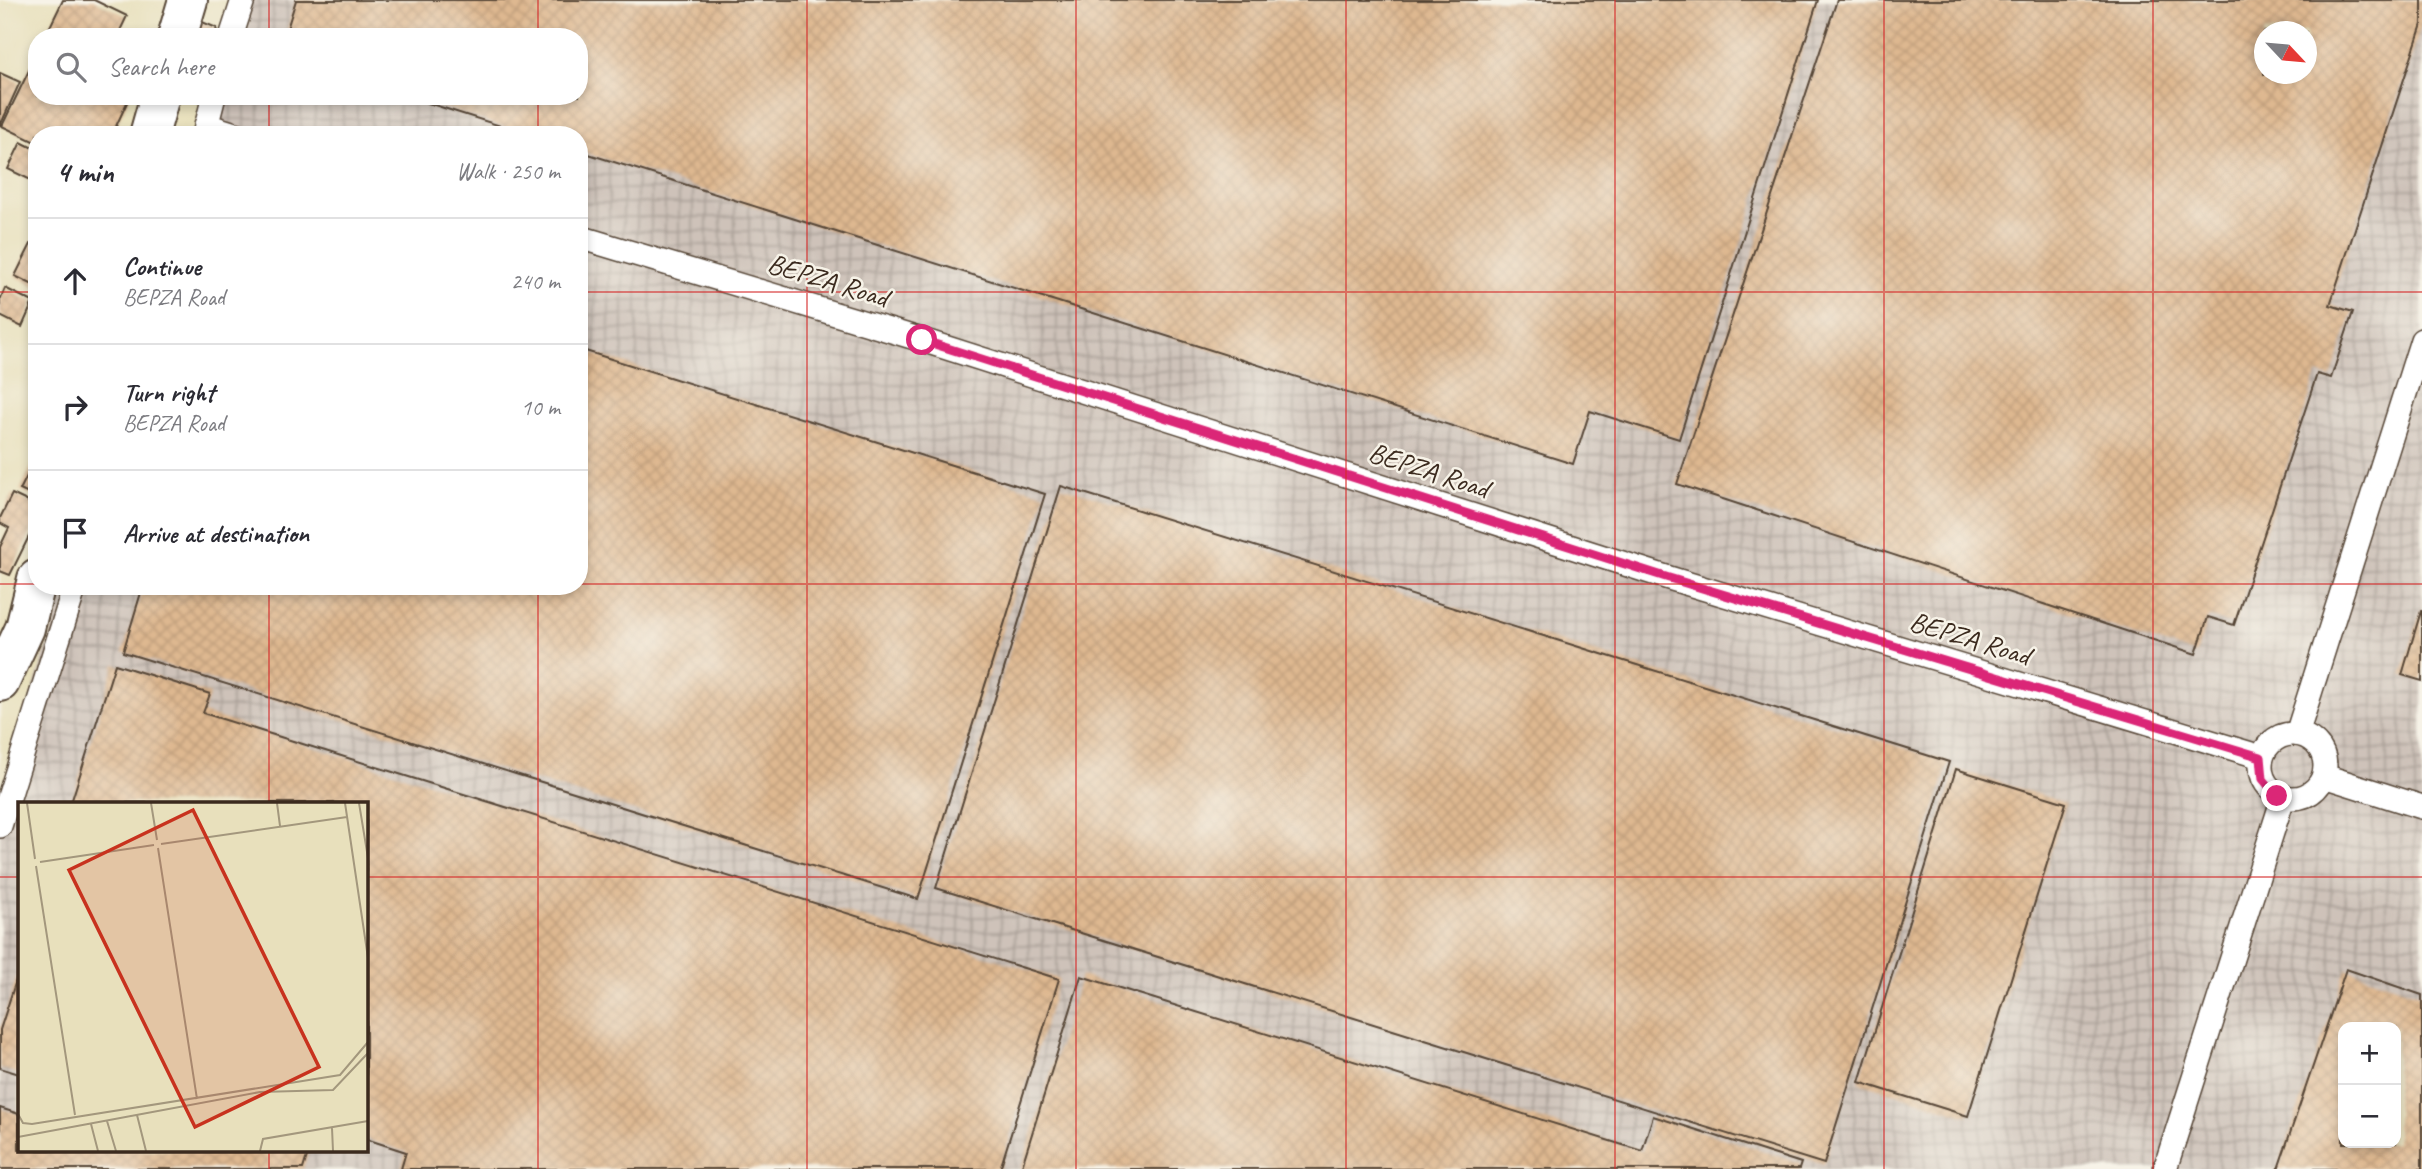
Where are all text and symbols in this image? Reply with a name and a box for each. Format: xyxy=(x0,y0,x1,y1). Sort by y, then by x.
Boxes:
north arrow xyxy=(2254,21,2317,84)
search box xyxy=(28,28,588,105)
icon: search xyxy=(52,48,90,86)
text: Search here xyxy=(108,50,214,83)
text: 4 min xyxy=(56,153,113,191)
text: Walk · 250 m xyxy=(456,157,560,186)
street label: BEPZA Road xyxy=(764,245,896,316)
text: Continue xyxy=(123,250,201,283)
icon: ahead xyxy=(56,262,94,300)
text: 240 m xyxy=(511,267,560,296)
text: BEPZA Road xyxy=(123,283,225,312)
route start xyxy=(906,324,937,355)
text: Turn right xyxy=(123,376,214,409)
icon: right xyxy=(56,388,94,426)
text: 10 m xyxy=(521,393,560,422)
text: BEPZA Road xyxy=(123,409,225,438)
street label: BEPZA Road xyxy=(1365,434,1497,507)
icon: arrive xyxy=(56,514,94,552)
text: Arrive at destination xyxy=(123,517,309,550)
street label: BEPZA Road xyxy=(1906,603,2038,674)
route end xyxy=(2261,780,2292,811)
inset map xyxy=(18,802,368,1152)
map controls xyxy=(2338,1022,2401,1148)
button: + xyxy=(2338,1022,2401,1085)
button: − xyxy=(2338,1085,2401,1148)

